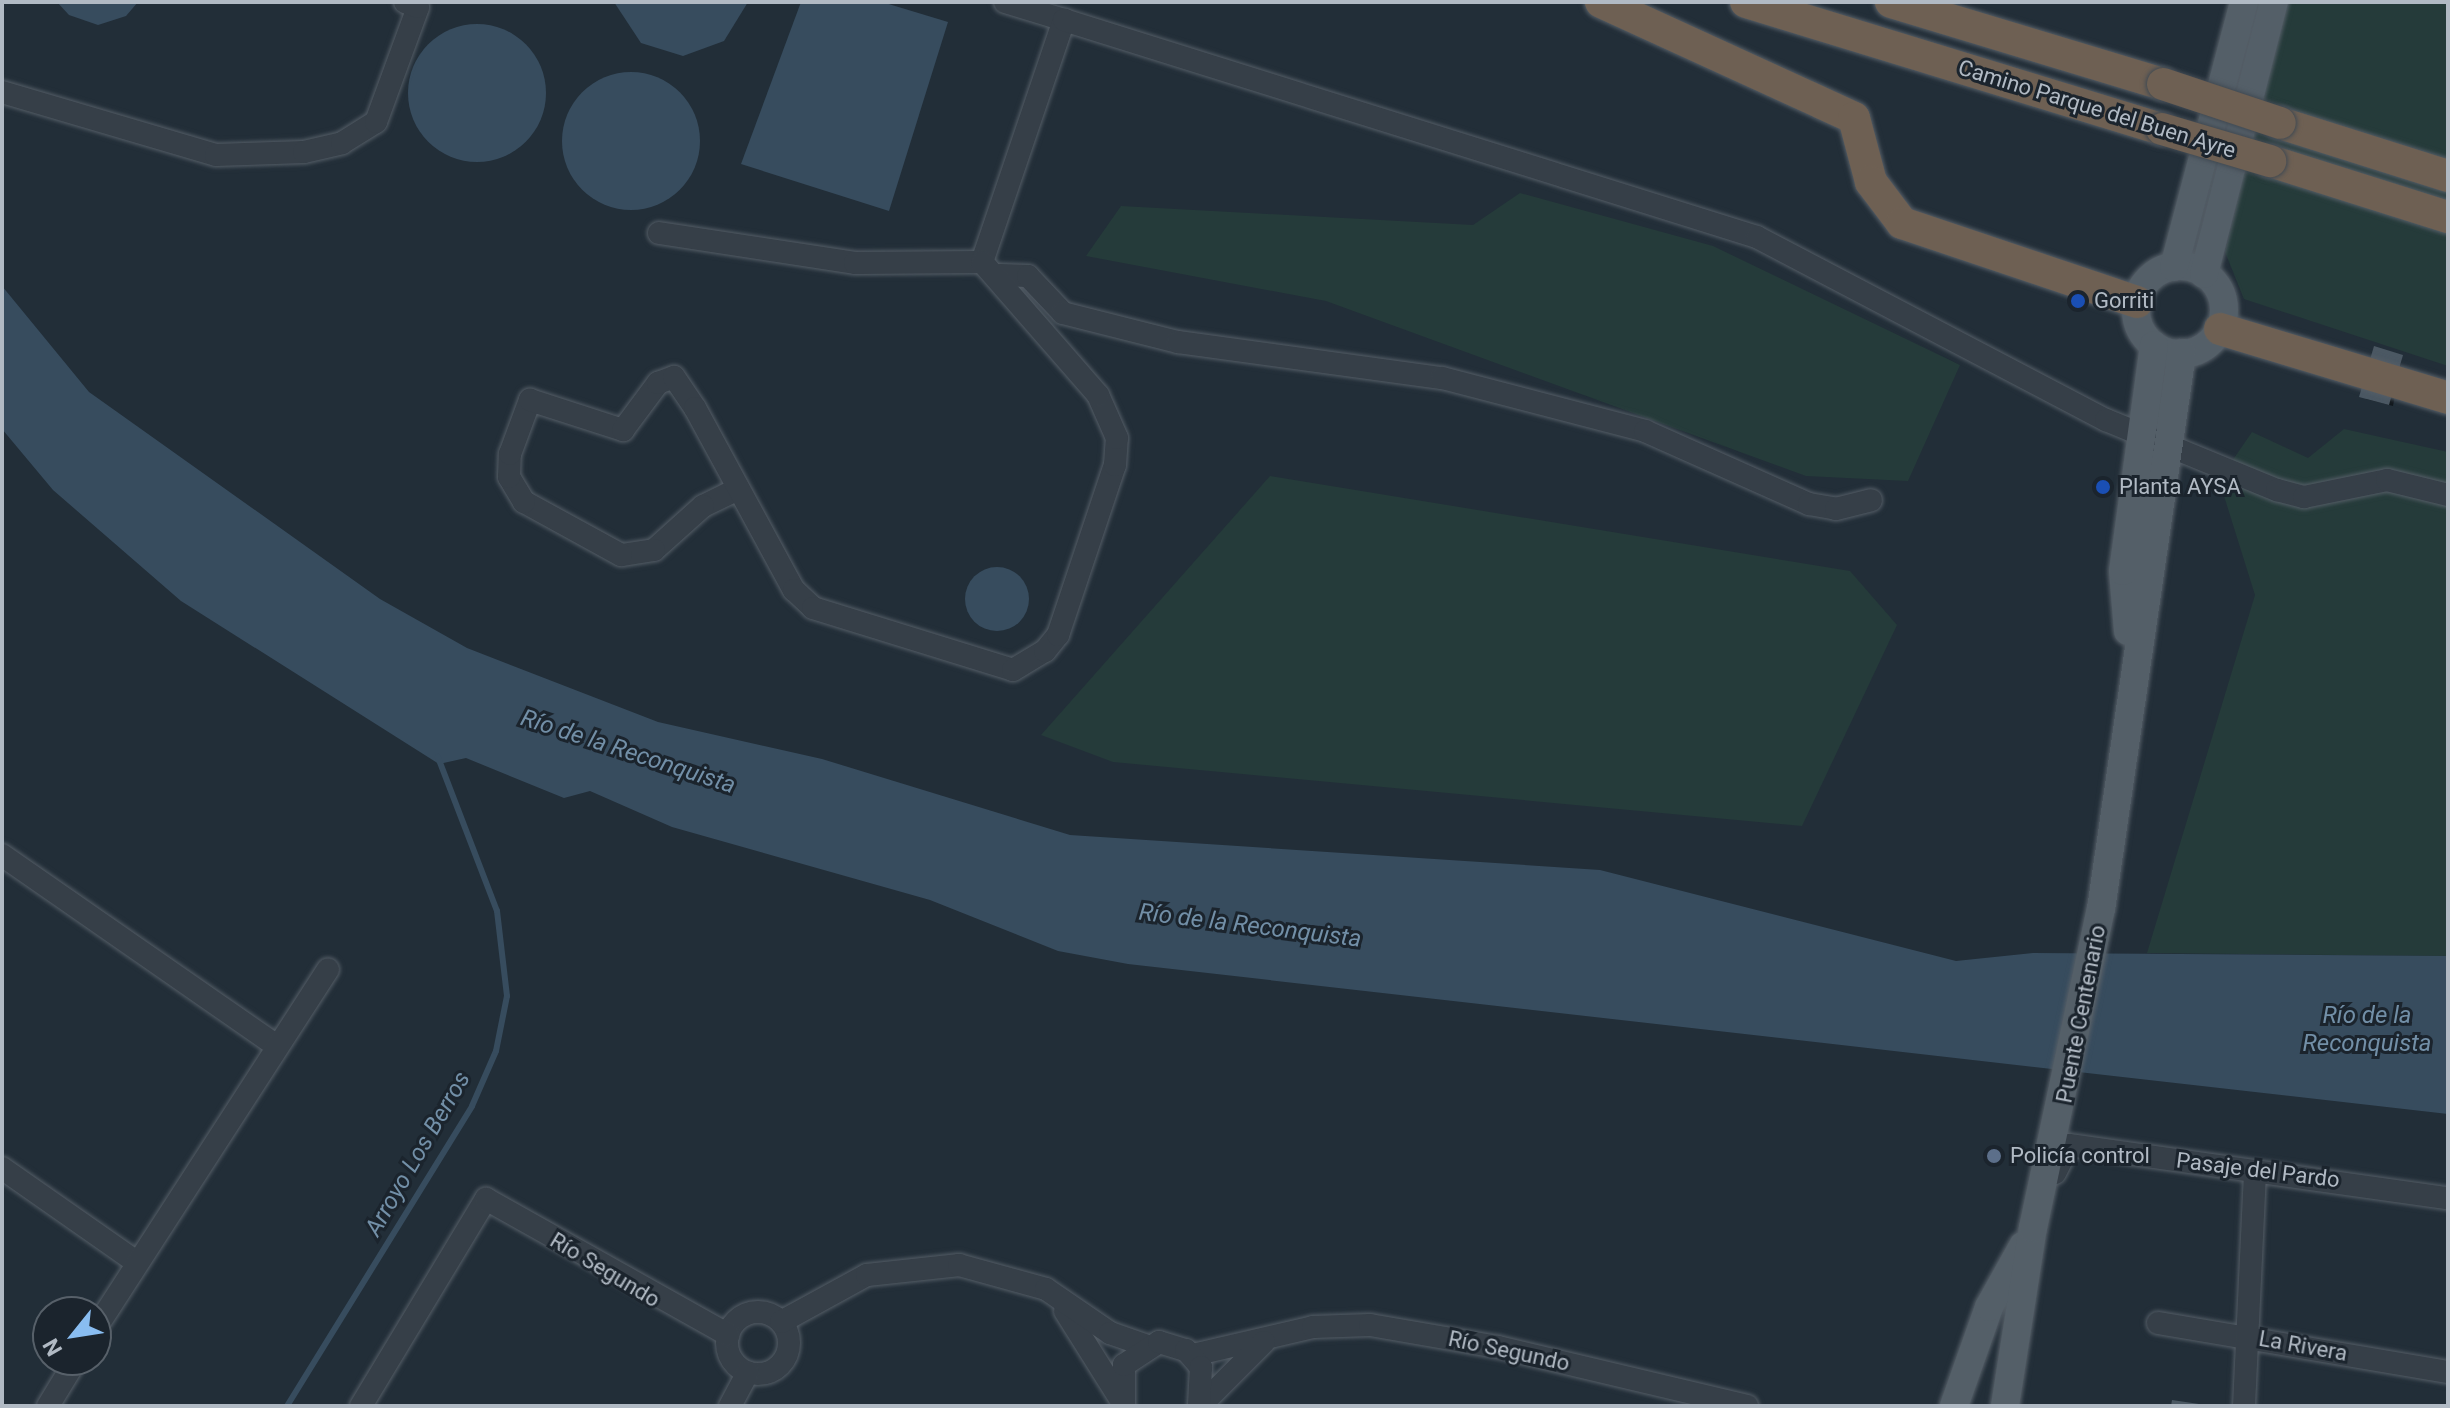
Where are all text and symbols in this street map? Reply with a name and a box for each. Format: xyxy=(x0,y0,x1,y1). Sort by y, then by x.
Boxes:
street label: Camino Parque del Buen Ayre xyxy=(1955,54,2239,164)
place label: Gorriti xyxy=(2094,288,2154,314)
marker: Gorriti xyxy=(2069,292,2087,310)
place label: Planta AYSA xyxy=(2119,474,2241,500)
marker: Planta AYSA xyxy=(2094,478,2112,496)
water label: Río de la Reconquista xyxy=(517,704,739,800)
water label: Río de la Reconquista xyxy=(1137,898,1363,954)
street label: Puente Centenario xyxy=(2051,923,2111,1105)
water label: Río de la Reconquista xyxy=(2302,1002,2432,1058)
water label: Arroyo Los Berros xyxy=(359,1067,477,1241)
place label: Policía control xyxy=(2010,1143,2150,1169)
marker: Policía control xyxy=(1985,1147,2003,1165)
street label: Pasaje del Pardo xyxy=(2175,1147,2341,1193)
street label: Río Segundo xyxy=(545,1227,665,1313)
north arrow xyxy=(32,1296,112,1376)
street label: Río Segundo xyxy=(1446,1325,1572,1377)
street label: La Rivera xyxy=(2257,1325,2349,1367)
text: N xyxy=(38,1334,67,1360)

